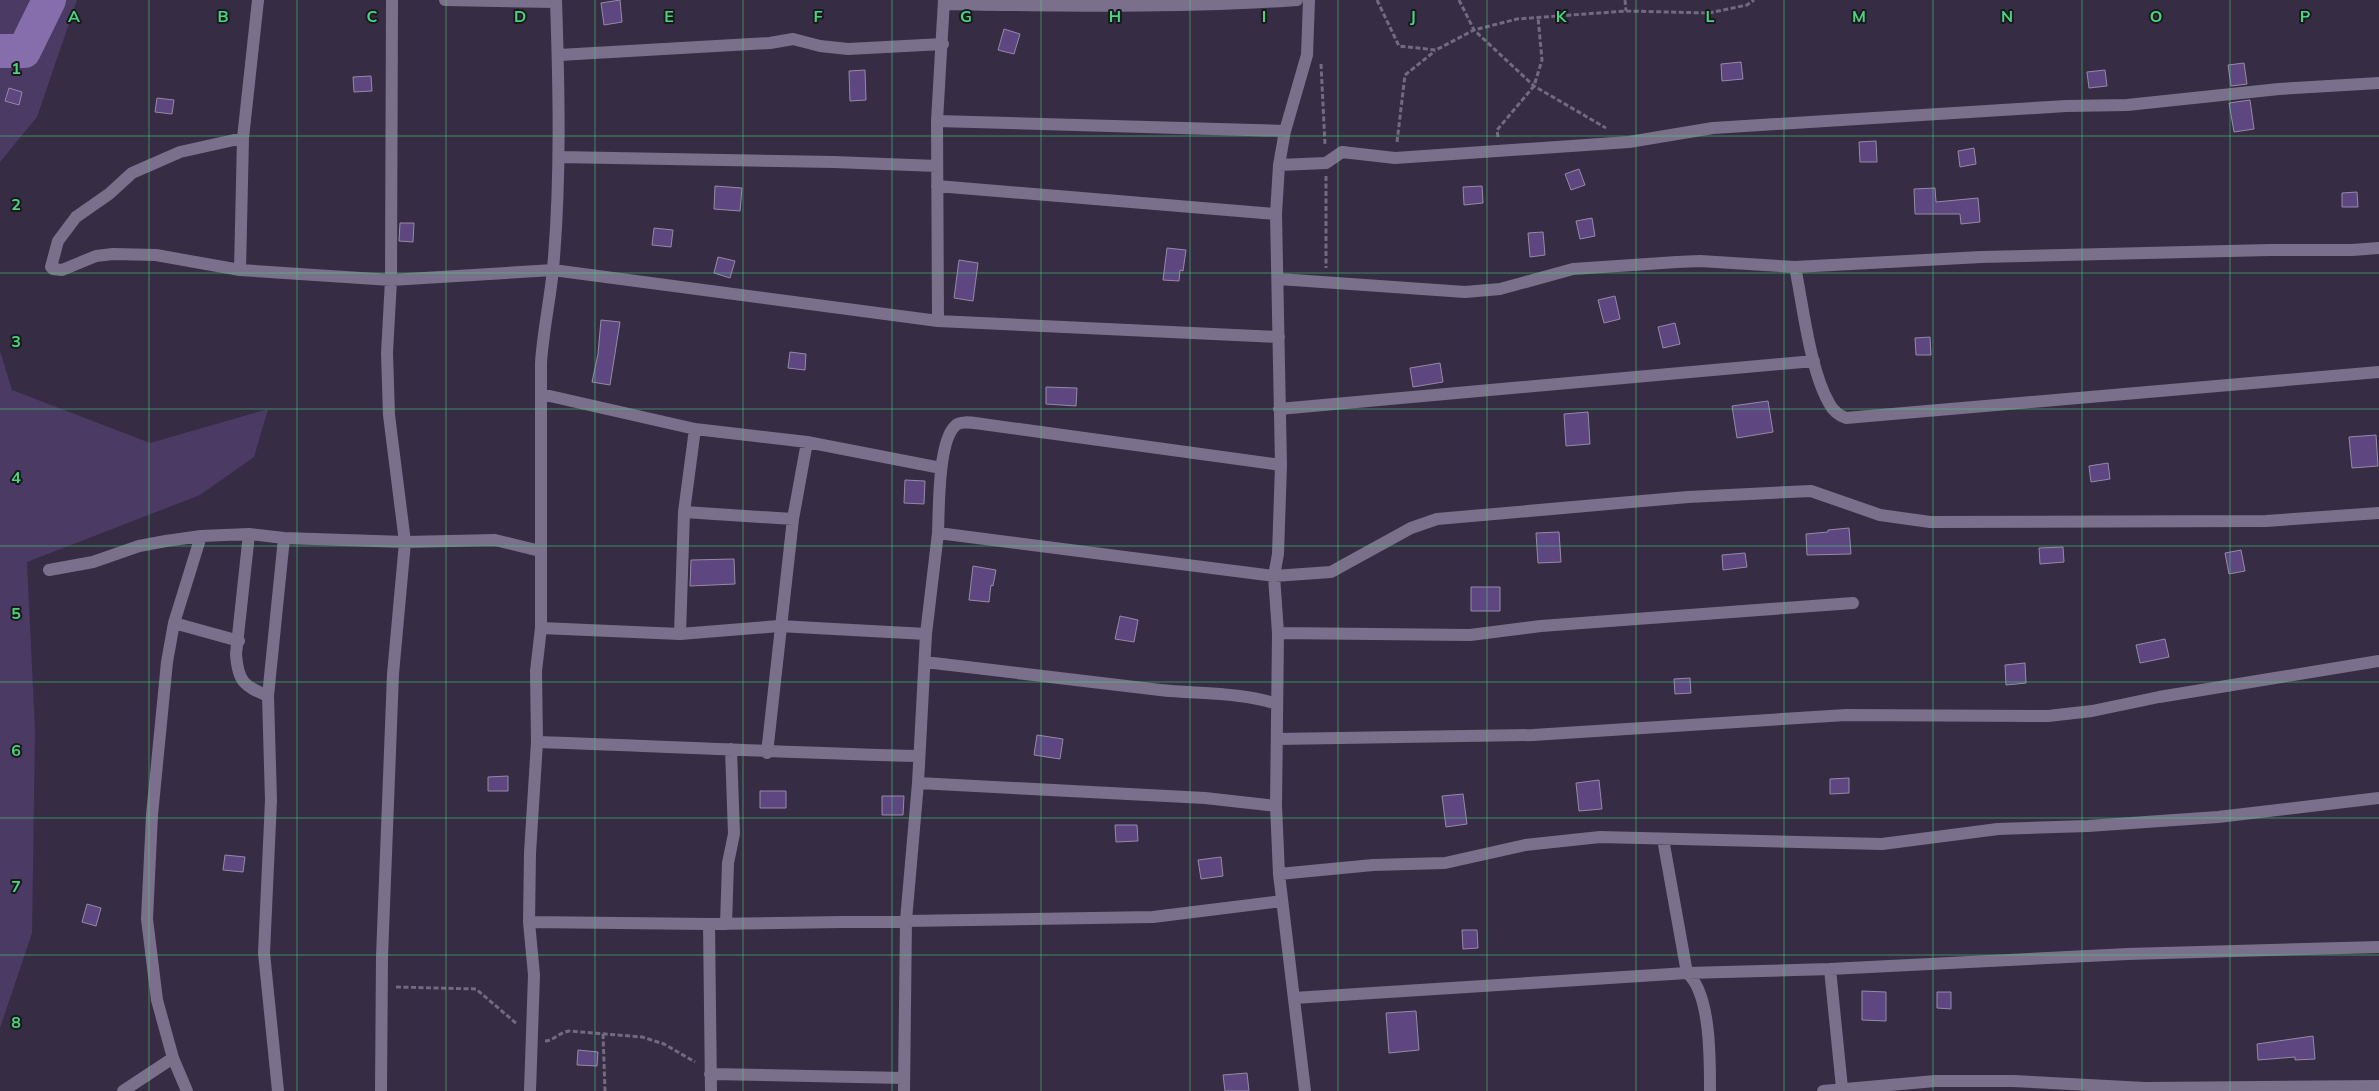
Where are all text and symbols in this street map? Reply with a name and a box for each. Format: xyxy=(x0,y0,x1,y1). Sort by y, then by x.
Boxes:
text: A xyxy=(68,6,80,26)
text: B xyxy=(217,6,229,26)
text: C xyxy=(367,6,378,26)
text: D xyxy=(514,6,526,26)
text: E xyxy=(664,6,674,26)
text: F xyxy=(813,6,823,26)
text: G xyxy=(960,6,972,26)
text: H xyxy=(1109,6,1121,26)
text: I xyxy=(1262,6,1266,26)
text: J xyxy=(1410,6,1416,26)
text: K xyxy=(1556,6,1568,26)
text: L xyxy=(1706,6,1715,26)
text: M xyxy=(1852,6,1866,26)
text: N xyxy=(2001,6,2013,26)
text: O xyxy=(2150,6,2162,26)
text: P xyxy=(2300,6,2311,26)
text: 1 xyxy=(11,58,21,78)
text: 2 xyxy=(11,194,21,214)
text: 3 xyxy=(11,331,21,351)
text: 4 xyxy=(11,467,21,487)
text: 5 xyxy=(11,603,21,623)
text: 6 xyxy=(11,740,21,760)
text: 7 xyxy=(11,876,21,896)
text: 8 xyxy=(11,1012,21,1032)

